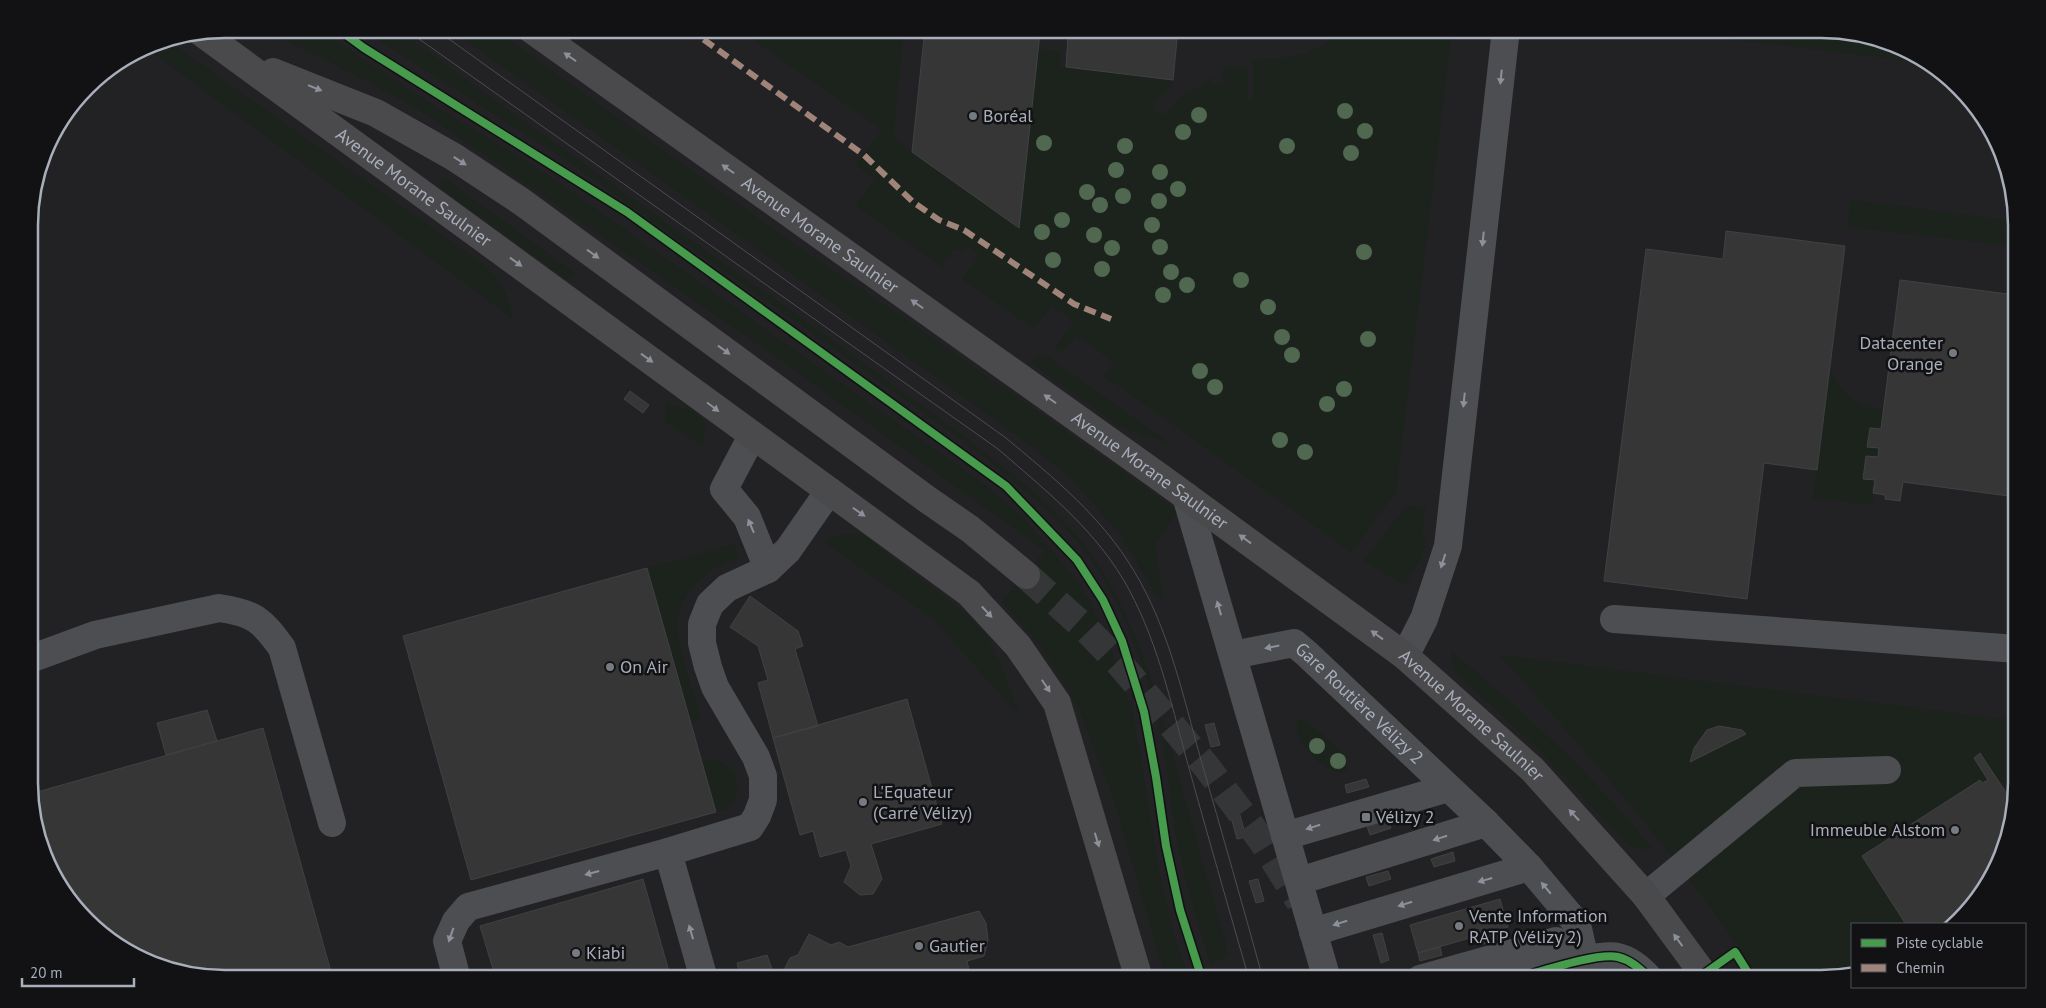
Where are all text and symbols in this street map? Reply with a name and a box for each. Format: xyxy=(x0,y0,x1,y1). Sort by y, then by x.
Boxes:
one-way arrow xyxy=(563,52,577,62)
one-way arrow xyxy=(1497,69,1505,85)
one-way arrow xyxy=(308,85,322,93)
place label: Boréal xyxy=(983,104,1033,127)
marker: Boréal xyxy=(967,110,979,122)
street label: Avenue Morane Saulnier xyxy=(331,123,496,252)
one-way arrow xyxy=(453,156,466,166)
one-way arrow xyxy=(721,164,735,174)
street label: Avenue Morane Saulnier xyxy=(737,171,903,298)
one-way arrow xyxy=(1479,231,1487,247)
one-way arrow xyxy=(586,249,600,259)
one-way arrow xyxy=(509,257,523,267)
one-way arrow xyxy=(910,299,924,309)
place label: Datacenter Orange xyxy=(1859,331,1943,375)
one-way arrow xyxy=(717,345,731,355)
marker: Datacenter Orange xyxy=(1947,347,1959,359)
one-way arrow xyxy=(640,353,653,364)
one-way arrow xyxy=(1460,392,1468,408)
one-way arrow xyxy=(1043,394,1057,404)
one-way arrow xyxy=(706,402,720,412)
street label: Avenue Morane Saulnier xyxy=(1067,406,1233,534)
one-way arrow xyxy=(852,507,866,517)
one-way arrow xyxy=(746,519,754,533)
one-way arrow xyxy=(1239,535,1252,545)
one-way arrow xyxy=(1439,554,1447,569)
one-way arrow xyxy=(1214,600,1222,615)
one-way arrow xyxy=(981,605,993,617)
one-way arrow xyxy=(1370,630,1384,640)
street label: Gare Routière Vélizy 2 xyxy=(1291,637,1428,769)
one-way arrow xyxy=(1264,643,1279,651)
street label: Avenue Morane Saulnier xyxy=(1394,644,1550,786)
place label: On Air xyxy=(620,655,668,678)
marker: On Air xyxy=(604,661,616,673)
one-way arrow xyxy=(1041,680,1051,693)
place label: L'Equateur (Carré Vélizy) xyxy=(873,780,972,824)
marker: L'Equateur (Carré Vélizy) xyxy=(857,796,869,808)
place label: Vélizy 2 xyxy=(1375,805,1435,828)
one-way arrow xyxy=(1568,809,1580,821)
marker: Vélizy 2 xyxy=(1360,811,1372,823)
place label: Immeuble Alstom xyxy=(1810,818,1945,841)
one-way arrow xyxy=(1306,824,1321,831)
marker: Immeuble Alstom xyxy=(1949,824,1961,836)
one-way arrow xyxy=(1094,832,1102,847)
one-way arrow xyxy=(1432,834,1447,842)
one-way arrow xyxy=(584,869,599,877)
one-way arrow xyxy=(1478,876,1493,884)
one-way arrow xyxy=(1540,882,1552,894)
one-way arrow xyxy=(1397,900,1412,908)
place label: Vente Information RATP (Vélizy 2) xyxy=(1468,904,1607,948)
one-way arrow xyxy=(1333,920,1348,928)
marker: Vente Information RATP (Vélizy 2) xyxy=(1453,920,1465,932)
legend xyxy=(1851,923,2026,988)
one-way arrow xyxy=(686,925,694,940)
one-way arrow xyxy=(446,928,454,943)
one-way arrow xyxy=(1674,933,1684,946)
text: Piste cyclable xyxy=(1896,933,1983,952)
place label: Gautier xyxy=(929,934,985,957)
marker: Gautier xyxy=(913,940,925,952)
place label: Kiabi xyxy=(586,941,625,964)
marker: Kiabi xyxy=(570,947,582,959)
scale bar xyxy=(22,956,135,988)
text: Chemin xyxy=(1896,958,1945,977)
text: 20 m xyxy=(30,963,63,982)

